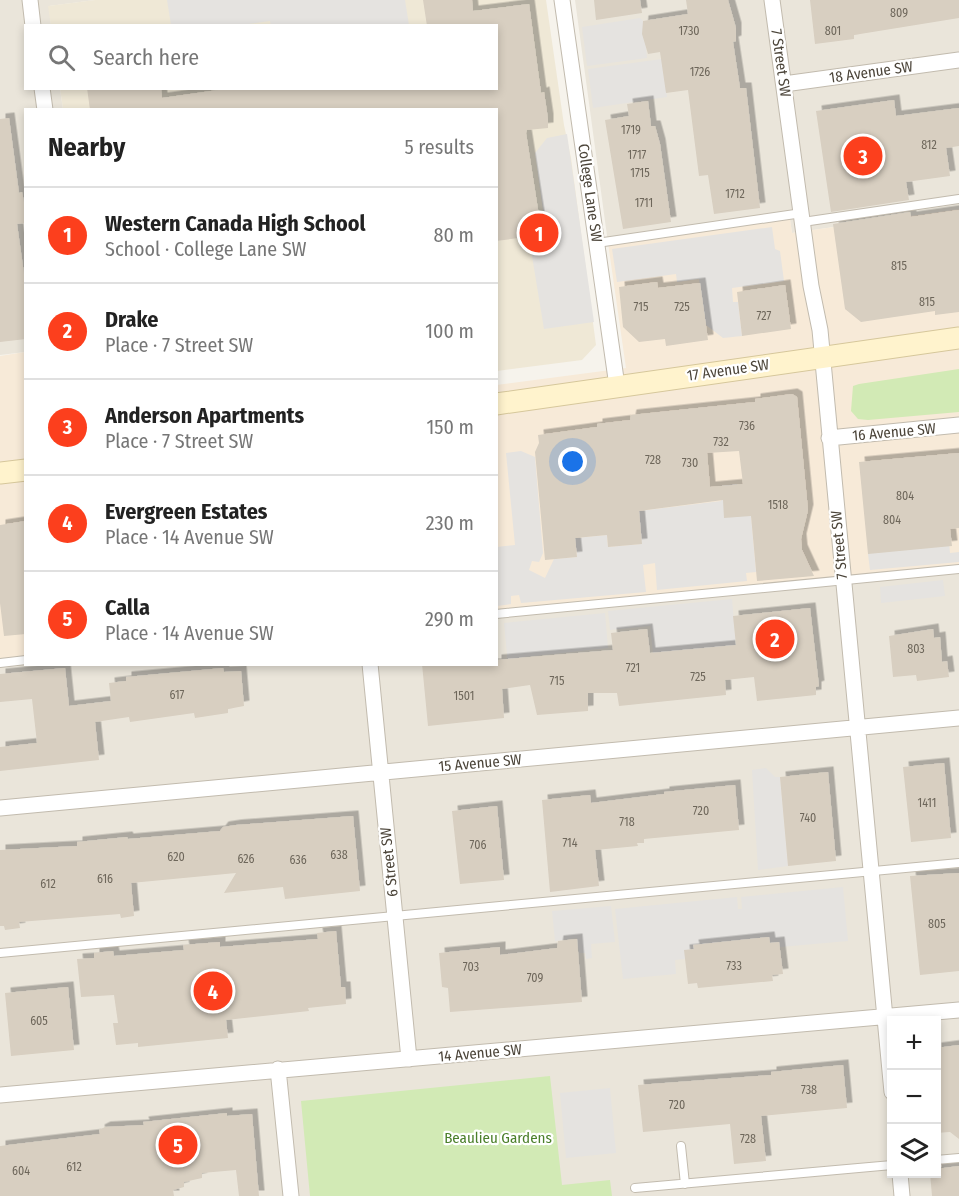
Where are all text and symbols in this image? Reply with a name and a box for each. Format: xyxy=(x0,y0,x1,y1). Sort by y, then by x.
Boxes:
house number: 809 xyxy=(890,6,908,20)
search box xyxy=(24,24,498,90)
house number: 1730 xyxy=(678,24,700,38)
house number: 801 xyxy=(825,24,841,38)
street label: 7 Street SW xyxy=(767,28,795,98)
icon: search xyxy=(45,41,78,74)
text: Search here xyxy=(93,44,199,71)
street label: 18 Avenue SW xyxy=(828,57,914,87)
house number: 1726 xyxy=(690,65,710,79)
house number: 1719 xyxy=(621,123,641,137)
text: Nearby xyxy=(48,132,125,163)
pin: 3 xyxy=(844,134,882,178)
text: 5 results xyxy=(404,135,474,159)
house number: 812 xyxy=(921,138,937,152)
street label: College Lane SW xyxy=(574,142,606,244)
house number: 1717 xyxy=(628,148,647,162)
house number: 1715 xyxy=(630,166,650,180)
house number: 1712 xyxy=(725,187,745,201)
house number: 1711 xyxy=(635,196,653,210)
text: Western Canada High School xyxy=(105,210,365,237)
pin: 1 xyxy=(520,210,558,256)
text: 1 xyxy=(63,223,72,247)
text: 80 m xyxy=(434,223,474,247)
text: School · College Lane SW xyxy=(105,237,307,261)
house number: 815 xyxy=(891,259,907,273)
house number: 815 xyxy=(919,295,935,309)
house number: 715 xyxy=(634,300,649,314)
house number: 725 xyxy=(674,300,690,314)
text: Drake xyxy=(105,306,159,333)
house number: 727 xyxy=(757,309,772,323)
text: 2 xyxy=(63,319,72,343)
text: 100 m xyxy=(425,319,474,343)
text: Place · 7 Street SW xyxy=(105,333,253,357)
street label: 17 Avenue SW xyxy=(686,355,770,385)
text: Anderson Apartments xyxy=(105,402,304,429)
text: 3 xyxy=(63,415,72,439)
text: 150 m xyxy=(427,415,474,439)
house number: 736 xyxy=(739,419,755,433)
street label: 16 Avenue SW xyxy=(851,419,937,445)
text: Place · 7 Street SW xyxy=(105,429,253,453)
house number: 732 xyxy=(713,435,729,449)
your location xyxy=(558,447,587,476)
house number: 728 xyxy=(645,453,661,467)
house number: 730 xyxy=(682,456,698,470)
house number: 804 xyxy=(896,489,914,503)
text: Evergreen Estates xyxy=(105,498,267,525)
house number: 1518 xyxy=(768,498,788,512)
street label: 7 Street SW xyxy=(827,510,851,580)
text: 4 xyxy=(62,511,73,535)
text: 230 m xyxy=(426,511,474,535)
house number: 804 xyxy=(883,513,901,527)
text: Place · 14 Avenue SW xyxy=(105,525,274,549)
text: Calla xyxy=(105,594,150,621)
text: 5 xyxy=(63,607,72,631)
text: 290 m xyxy=(425,607,474,631)
pin: 2 xyxy=(756,616,794,662)
text: Place · 14 Avenue SW xyxy=(105,621,274,645)
house number: 803 xyxy=(907,642,925,656)
house number: 721 xyxy=(626,661,640,675)
house number: 725 xyxy=(690,670,706,684)
house number: 715 xyxy=(550,674,565,688)
house number: 617 xyxy=(170,688,185,702)
house number: 1501 xyxy=(454,689,474,703)
street label: 15 Avenue SW xyxy=(438,750,522,776)
house number: 1411 xyxy=(917,796,937,810)
house number: 720 xyxy=(693,804,709,818)
house number: 740 xyxy=(800,811,816,825)
house number: 718 xyxy=(619,815,635,829)
street label: 6 Street SW xyxy=(376,826,402,898)
house number: 714 xyxy=(562,836,578,850)
house number: 706 xyxy=(470,838,487,852)
house number: 638 xyxy=(330,848,348,862)
house number: 620 xyxy=(167,850,185,864)
house number: 626 xyxy=(237,852,255,866)
house number: 636 xyxy=(289,853,307,867)
house number: 616 xyxy=(97,872,113,886)
house number: 612 xyxy=(40,877,56,891)
house number: 805 xyxy=(928,917,946,931)
house number: 733 xyxy=(726,959,742,973)
house number: 703 xyxy=(463,960,479,974)
pin: 4 xyxy=(194,968,232,1014)
house number: 709 xyxy=(527,971,544,985)
house number: 605 xyxy=(30,1014,48,1028)
map controls xyxy=(887,1016,941,1178)
button: + xyxy=(887,1016,941,1070)
street label: 14 Avenue SW xyxy=(437,1040,523,1066)
button: − xyxy=(887,1070,941,1124)
house number: 738 xyxy=(801,1083,817,1097)
house number: 720 xyxy=(669,1098,685,1112)
pin: 5 xyxy=(158,1122,198,1168)
button: layers xyxy=(887,1124,941,1178)
park label: Beaulieu Gardens xyxy=(444,1129,552,1147)
house number: 728 xyxy=(740,1132,756,1146)
house number: 612 xyxy=(66,1160,82,1174)
house number: 604 xyxy=(12,1164,30,1178)

